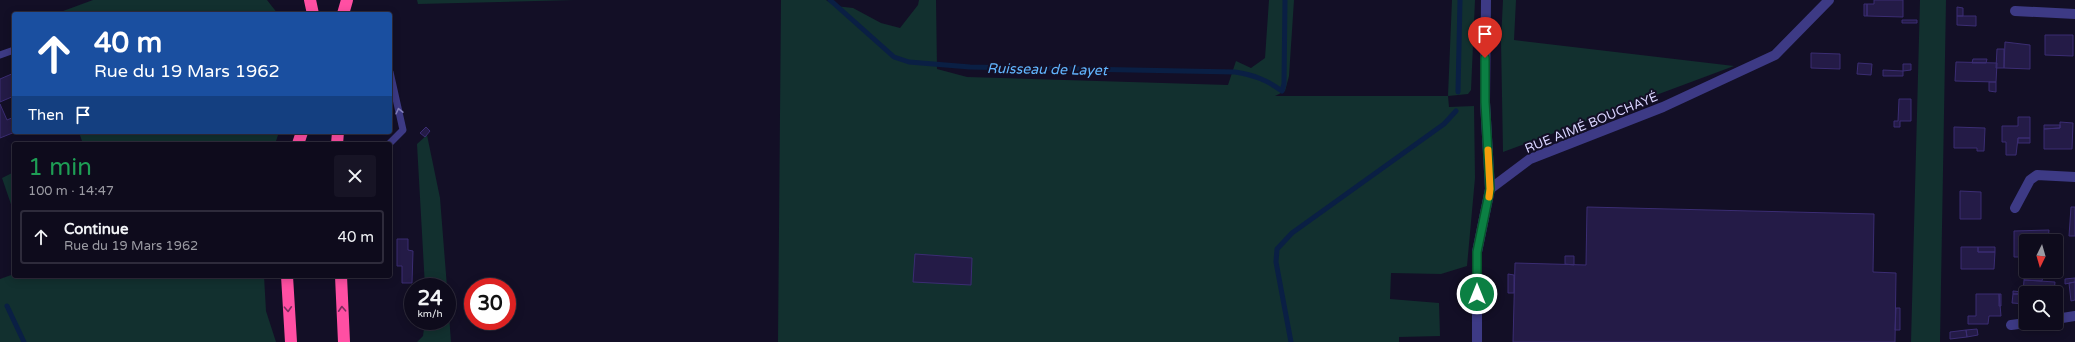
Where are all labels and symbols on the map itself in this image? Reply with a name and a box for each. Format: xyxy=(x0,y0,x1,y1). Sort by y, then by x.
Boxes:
pin xyxy=(1468,17,1502,58)
water label: Ruisseau de Layet xyxy=(987,60,1109,79)
street label: RUE AIMÉ BOUCHAYÉ xyxy=(1522,89,1660,157)
one-way arrow xyxy=(395,108,403,114)
north arrow xyxy=(2019,234,2063,278)
position arrow xyxy=(1456,273,1498,315)
speed limit sign: 30 xyxy=(464,278,516,330)
one-way arrow xyxy=(284,306,293,312)
one-way arrow xyxy=(338,306,347,312)

